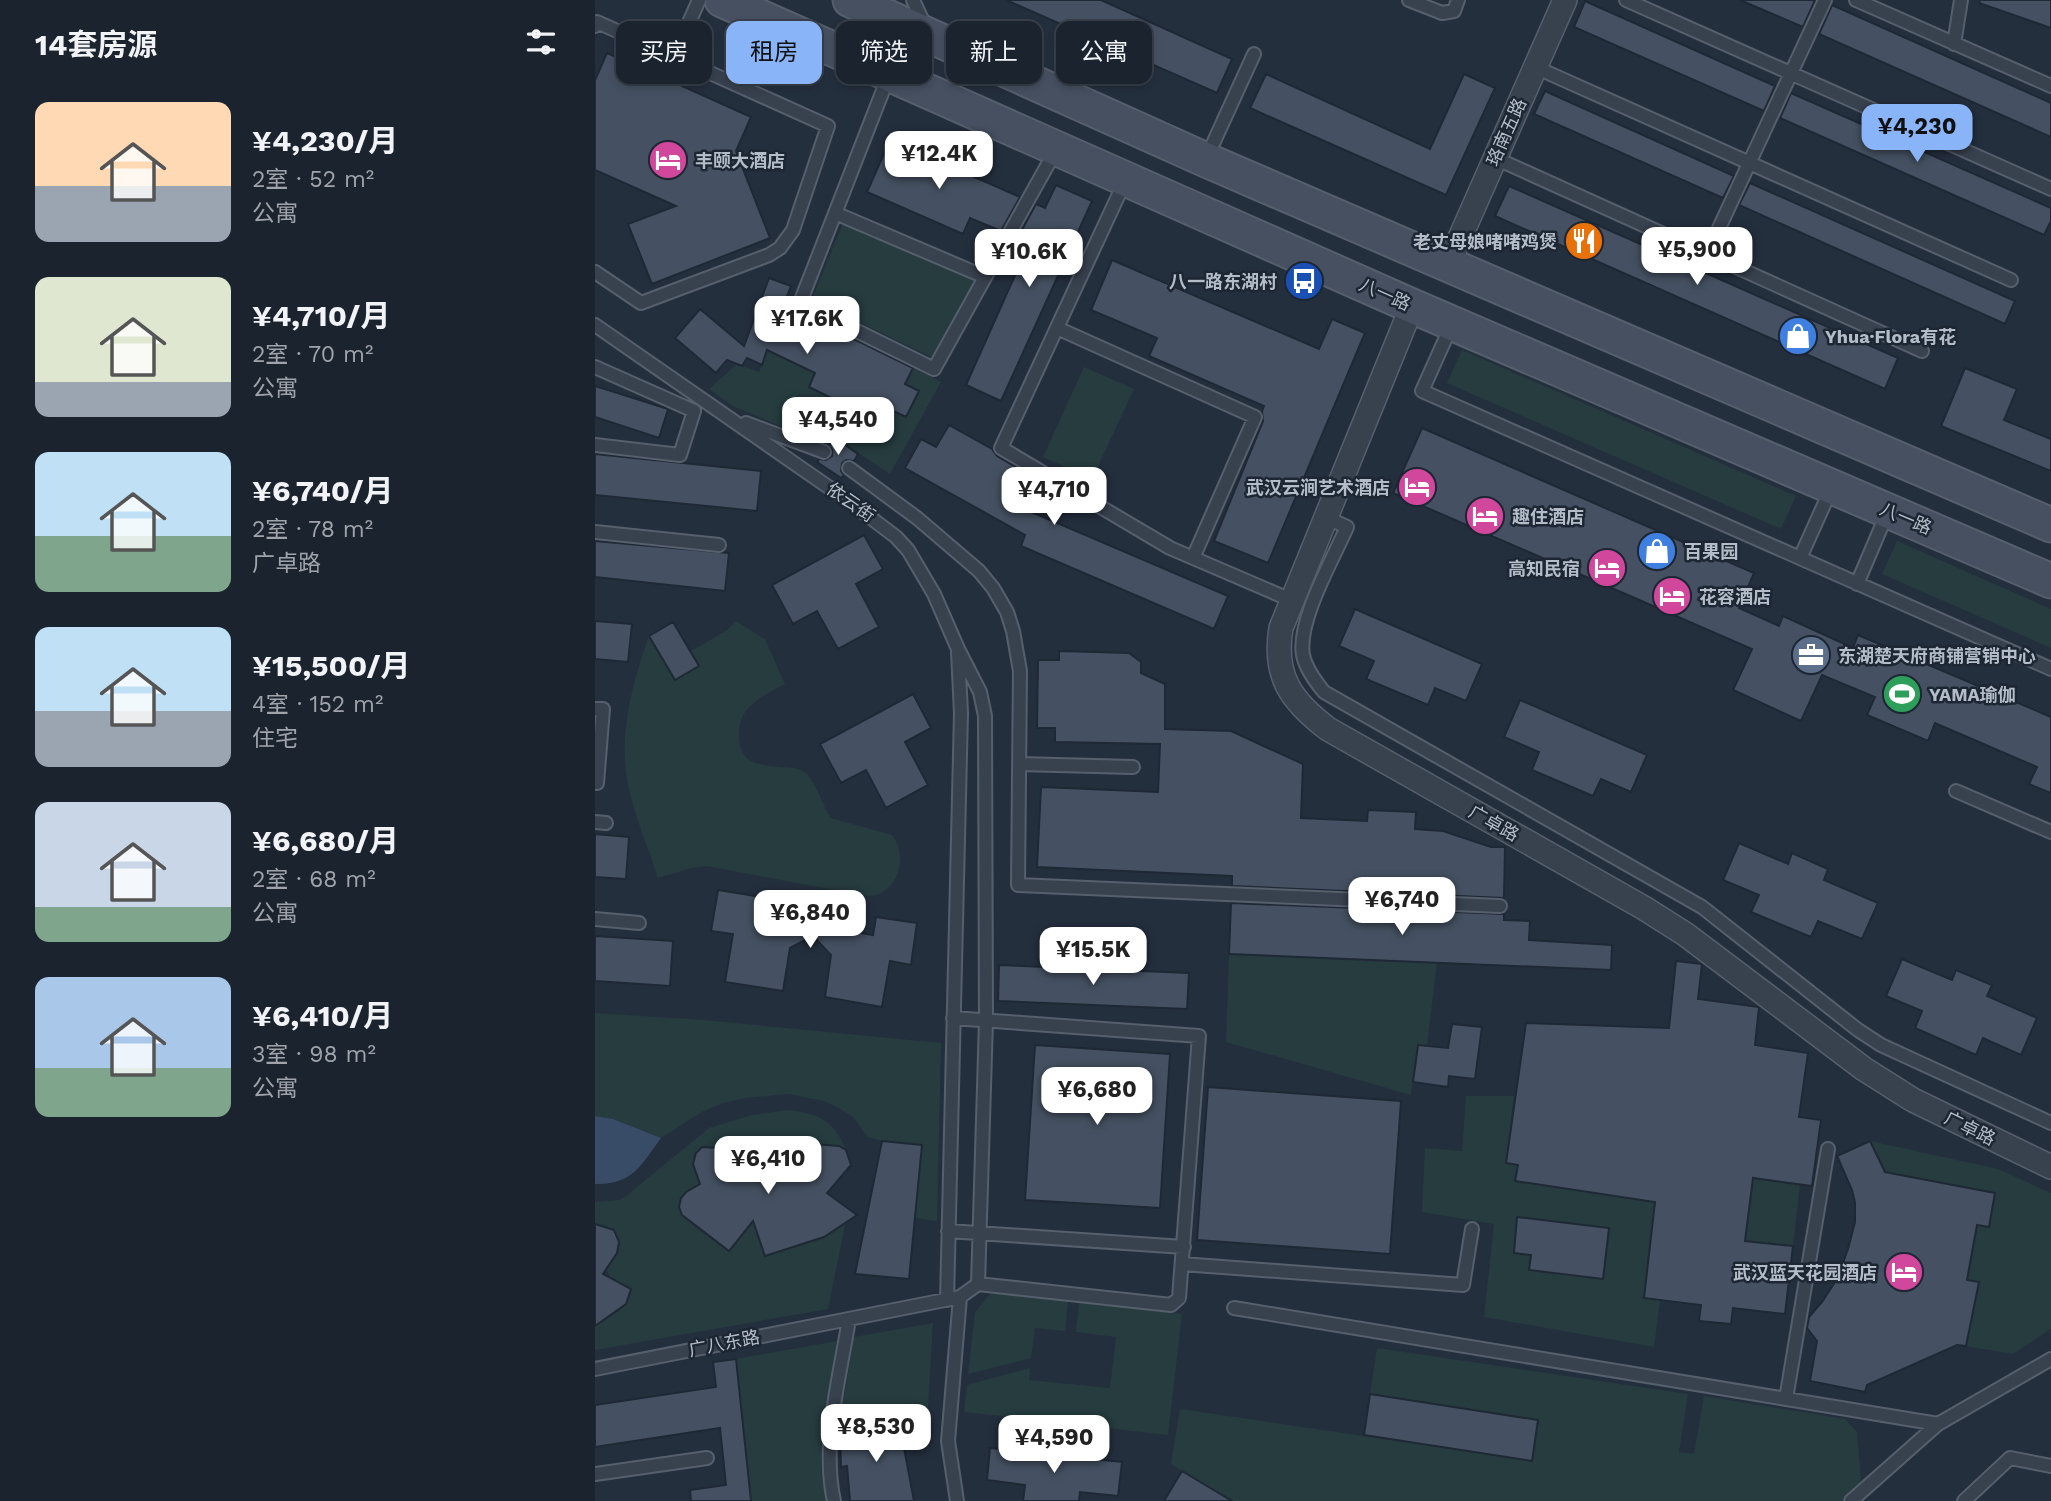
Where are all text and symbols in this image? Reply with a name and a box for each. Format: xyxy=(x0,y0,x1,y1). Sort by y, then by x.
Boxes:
chip: 买房 xyxy=(616,21,712,84)
chip: 租房 xyxy=(726,21,822,84)
chip: 筛选 xyxy=(836,21,932,84)
chip: 新上 xyxy=(946,21,1042,84)
chip: 公寓 xyxy=(1056,21,1152,84)
icon: filters xyxy=(522,23,560,61)
text: 14套房源 xyxy=(35,27,157,62)
street label: 珞南五路 xyxy=(1482,95,1530,169)
pin: ¥4,230 xyxy=(1860,104,1974,164)
text: ¥4,230 xyxy=(1878,113,1956,140)
text: ¥4,230/月 xyxy=(252,123,398,158)
icon: home xyxy=(91,130,175,214)
pin: ¥12.4K xyxy=(882,132,996,191)
hotel icon: 丰颐大酒店 xyxy=(647,139,689,181)
text: ¥12.4K xyxy=(901,140,977,167)
place label: 丰颐大酒店 xyxy=(695,150,785,171)
text: 2室 · 52 m² xyxy=(252,166,374,193)
text: 公寓 xyxy=(252,200,298,227)
restaurant icon: 老丈母娘啫啫鸡煲 xyxy=(1563,220,1605,262)
pin: ¥5,900 xyxy=(1640,228,1754,287)
pin: ¥10.6K xyxy=(972,230,1086,289)
place label: 老丈母娘啫啫鸡煲 xyxy=(1413,231,1557,252)
text: ¥5,900 xyxy=(1657,236,1737,263)
text: ¥10.6K xyxy=(991,238,1067,265)
bus stop icon: 八一路东湖村 xyxy=(1283,260,1325,302)
place label: 八一路东湖村 xyxy=(1169,271,1277,292)
street label: 八一路 xyxy=(1356,273,1414,315)
pin: ¥17.6K xyxy=(750,296,864,356)
text: ¥4,710/月 xyxy=(252,298,390,333)
icon: home xyxy=(91,305,175,389)
text: ¥17.6K xyxy=(770,305,844,332)
shop icon: Yhua·Flora有花 xyxy=(1777,315,1819,357)
place label: Yhua·Flora有花 xyxy=(1825,326,1956,347)
text: 2室 · 70 m² xyxy=(252,341,373,368)
text: 公寓 xyxy=(252,375,298,402)
pin: ¥4,540 xyxy=(781,398,895,457)
text: ¥4,540 xyxy=(798,406,878,433)
hotel icon: 武汉云涧艺术酒店 xyxy=(1396,466,1438,508)
pin: ¥4,710 xyxy=(997,468,1111,527)
text: ¥6,740/月 xyxy=(252,473,394,508)
text: ¥4,710 xyxy=(1018,476,1090,503)
place label: 武汉云涧艺术酒店 xyxy=(1246,477,1390,498)
street label: 依云街 xyxy=(823,478,879,526)
icon: home xyxy=(91,480,175,564)
hotel icon: 趣住酒店 xyxy=(1464,495,1506,537)
street label: 八一路 xyxy=(1877,498,1935,538)
place label: 趣住酒店 xyxy=(1512,506,1584,527)
text: 2室 · 78 m² xyxy=(252,516,373,543)
shop icon: 百果园 xyxy=(1636,530,1678,572)
place label: 百果园 xyxy=(1684,541,1738,562)
hotel icon: 高知民宿 xyxy=(1586,547,1628,589)
text: 广卓路 xyxy=(252,550,321,577)
place label: 高知民宿 xyxy=(1508,558,1580,579)
hotel icon: 花容酒店 xyxy=(1651,575,1693,617)
place label: 花容酒店 xyxy=(1699,586,1771,607)
office icon: 东湖楚天府商铺营销中心 xyxy=(1790,634,1832,676)
place label: 东湖楚天府商铺营销中心 xyxy=(1838,645,2036,666)
text: ¥15,500/月 xyxy=(252,648,411,683)
icon: home xyxy=(91,655,175,739)
sports icon: YAMA瑜伽 xyxy=(1881,673,1923,715)
place label: YAMA瑜伽 xyxy=(1929,684,2016,705)
text: 4室 · 152 m² xyxy=(252,691,383,718)
text: 住宅 xyxy=(252,725,298,752)
street label: 广卓路 xyxy=(1465,801,1523,845)
text: ¥6,680/月 xyxy=(252,823,399,858)
icon: home xyxy=(91,830,175,914)
text: 2室 · 68 m² xyxy=(252,866,376,893)
pin: ¥6,740 xyxy=(1345,878,1459,937)
text: ¥6,740 xyxy=(1364,886,1440,913)
pin: ¥6,840 xyxy=(753,890,867,950)
text: ¥6,840 xyxy=(770,899,850,926)
text: 公寓 xyxy=(252,900,298,927)
pin: ¥15.5K xyxy=(1036,928,1150,987)
text: ¥15.5K xyxy=(1056,936,1130,963)
text: ¥6,410/月 xyxy=(252,998,393,1033)
icon: home xyxy=(91,1005,175,1089)
text: 3室 · 98 m² xyxy=(252,1041,376,1068)
pin: ¥6,680 xyxy=(1040,1068,1154,1127)
text: 公寓 xyxy=(252,1075,298,1102)
text: ¥6,680 xyxy=(1057,1076,1137,1103)
street label: 广卓路 xyxy=(1941,1107,1999,1149)
pin: ¥6,410 xyxy=(711,1136,825,1196)
text: ¥6,410 xyxy=(730,1145,806,1172)
hotel icon: 武汉蓝天花园酒店 xyxy=(1883,1251,1925,1293)
place label: 武汉蓝天花园酒店 xyxy=(1733,1262,1877,1283)
street label: 广八东路 xyxy=(687,1326,761,1360)
pin: ¥8,530 xyxy=(819,1404,933,1464)
text: ¥8,530 xyxy=(837,1413,915,1440)
pin: ¥4,590 xyxy=(997,1416,1111,1475)
text: ¥4,590 xyxy=(1014,1424,1094,1451)

